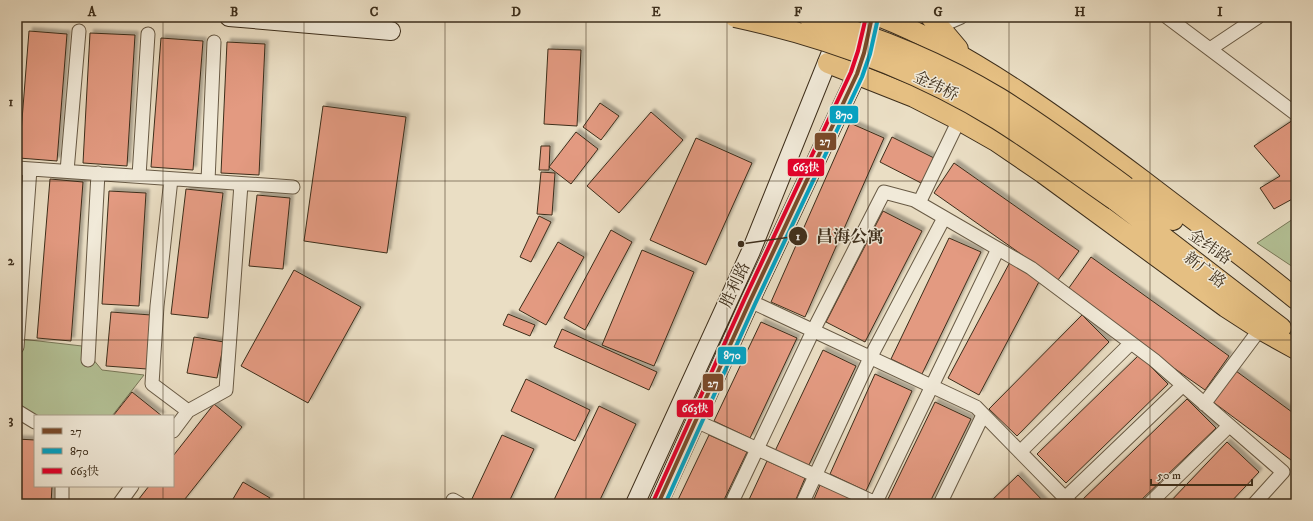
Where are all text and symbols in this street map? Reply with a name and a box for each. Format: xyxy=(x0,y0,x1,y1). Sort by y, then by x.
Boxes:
text: A xyxy=(87,4,97,20)
text: B xyxy=(230,4,238,20)
text: C xyxy=(370,4,379,20)
text: D xyxy=(511,4,521,20)
text: E xyxy=(651,4,661,20)
text: F xyxy=(794,4,803,20)
text: G xyxy=(933,4,943,20)
text: H xyxy=(1075,4,1086,20)
text: I xyxy=(1217,4,1223,20)
street label: 金纬桥 xyxy=(910,66,962,106)
text: 1 xyxy=(9,94,14,110)
line badge: 870 xyxy=(829,105,859,124)
text: 870 xyxy=(835,109,853,123)
line badge: 27 xyxy=(814,132,837,151)
text: 27 xyxy=(820,135,831,149)
line badge: 663快 xyxy=(787,158,825,177)
text: 663快 xyxy=(793,161,819,175)
callout: 昌海公寓 xyxy=(788,221,892,250)
street label: 金纬路 xyxy=(1185,225,1235,269)
text: 昌海公寓 xyxy=(816,226,884,248)
text: 1 xyxy=(796,229,801,244)
street label: 新广路 xyxy=(1180,247,1230,293)
text: 2 xyxy=(8,253,15,269)
street label: 胜利路 xyxy=(716,259,754,311)
line badge: 870 xyxy=(717,346,747,365)
text: 870 xyxy=(723,349,741,363)
line badge: 27 xyxy=(702,373,724,392)
text: 27 xyxy=(708,377,719,391)
line badge: 663快 xyxy=(676,399,714,418)
text: 663快 xyxy=(682,402,708,416)
text: 3 xyxy=(9,412,14,428)
legend xyxy=(34,415,174,487)
text: 27 xyxy=(70,424,82,439)
text: 870 xyxy=(70,444,89,459)
scale bar xyxy=(1151,461,1252,487)
text: 663快 xyxy=(70,464,99,479)
text: 50 m xyxy=(1157,468,1181,483)

